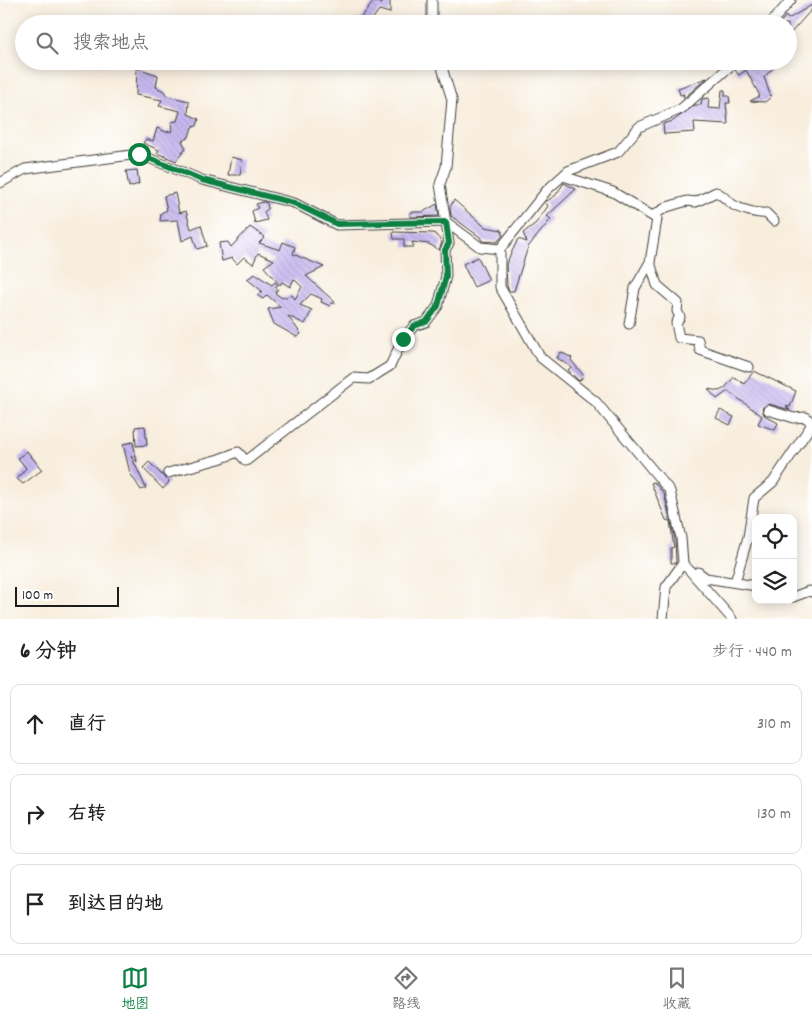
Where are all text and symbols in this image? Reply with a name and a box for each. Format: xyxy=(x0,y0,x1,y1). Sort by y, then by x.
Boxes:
search box xyxy=(15,15,797,70)
icon: search xyxy=(33,29,61,57)
text: 搜索地点 xyxy=(73,31,149,58)
route start xyxy=(128,143,151,166)
route end xyxy=(392,328,415,351)
map controls xyxy=(752,514,797,604)
button: locate xyxy=(752,514,797,559)
button: layers xyxy=(752,559,797,604)
scale bar xyxy=(15,584,119,607)
text: 100 m xyxy=(22,586,53,606)
text: 6 分钟 xyxy=(20,638,77,668)
text: 步行 · 440 m xyxy=(712,641,792,664)
icon: ahead xyxy=(21,710,49,738)
text: 直行 xyxy=(68,712,106,739)
text: 310 m xyxy=(757,713,791,736)
icon: right xyxy=(21,800,49,828)
text: 右转 xyxy=(68,802,106,829)
text: 130 m xyxy=(757,803,791,826)
icon: arrive xyxy=(21,890,49,918)
text: 到达目的地 xyxy=(68,892,163,919)
tab: 地图 xyxy=(121,964,149,1015)
tab: 路线 xyxy=(392,964,420,1015)
tab: 收藏 xyxy=(663,964,691,1015)

